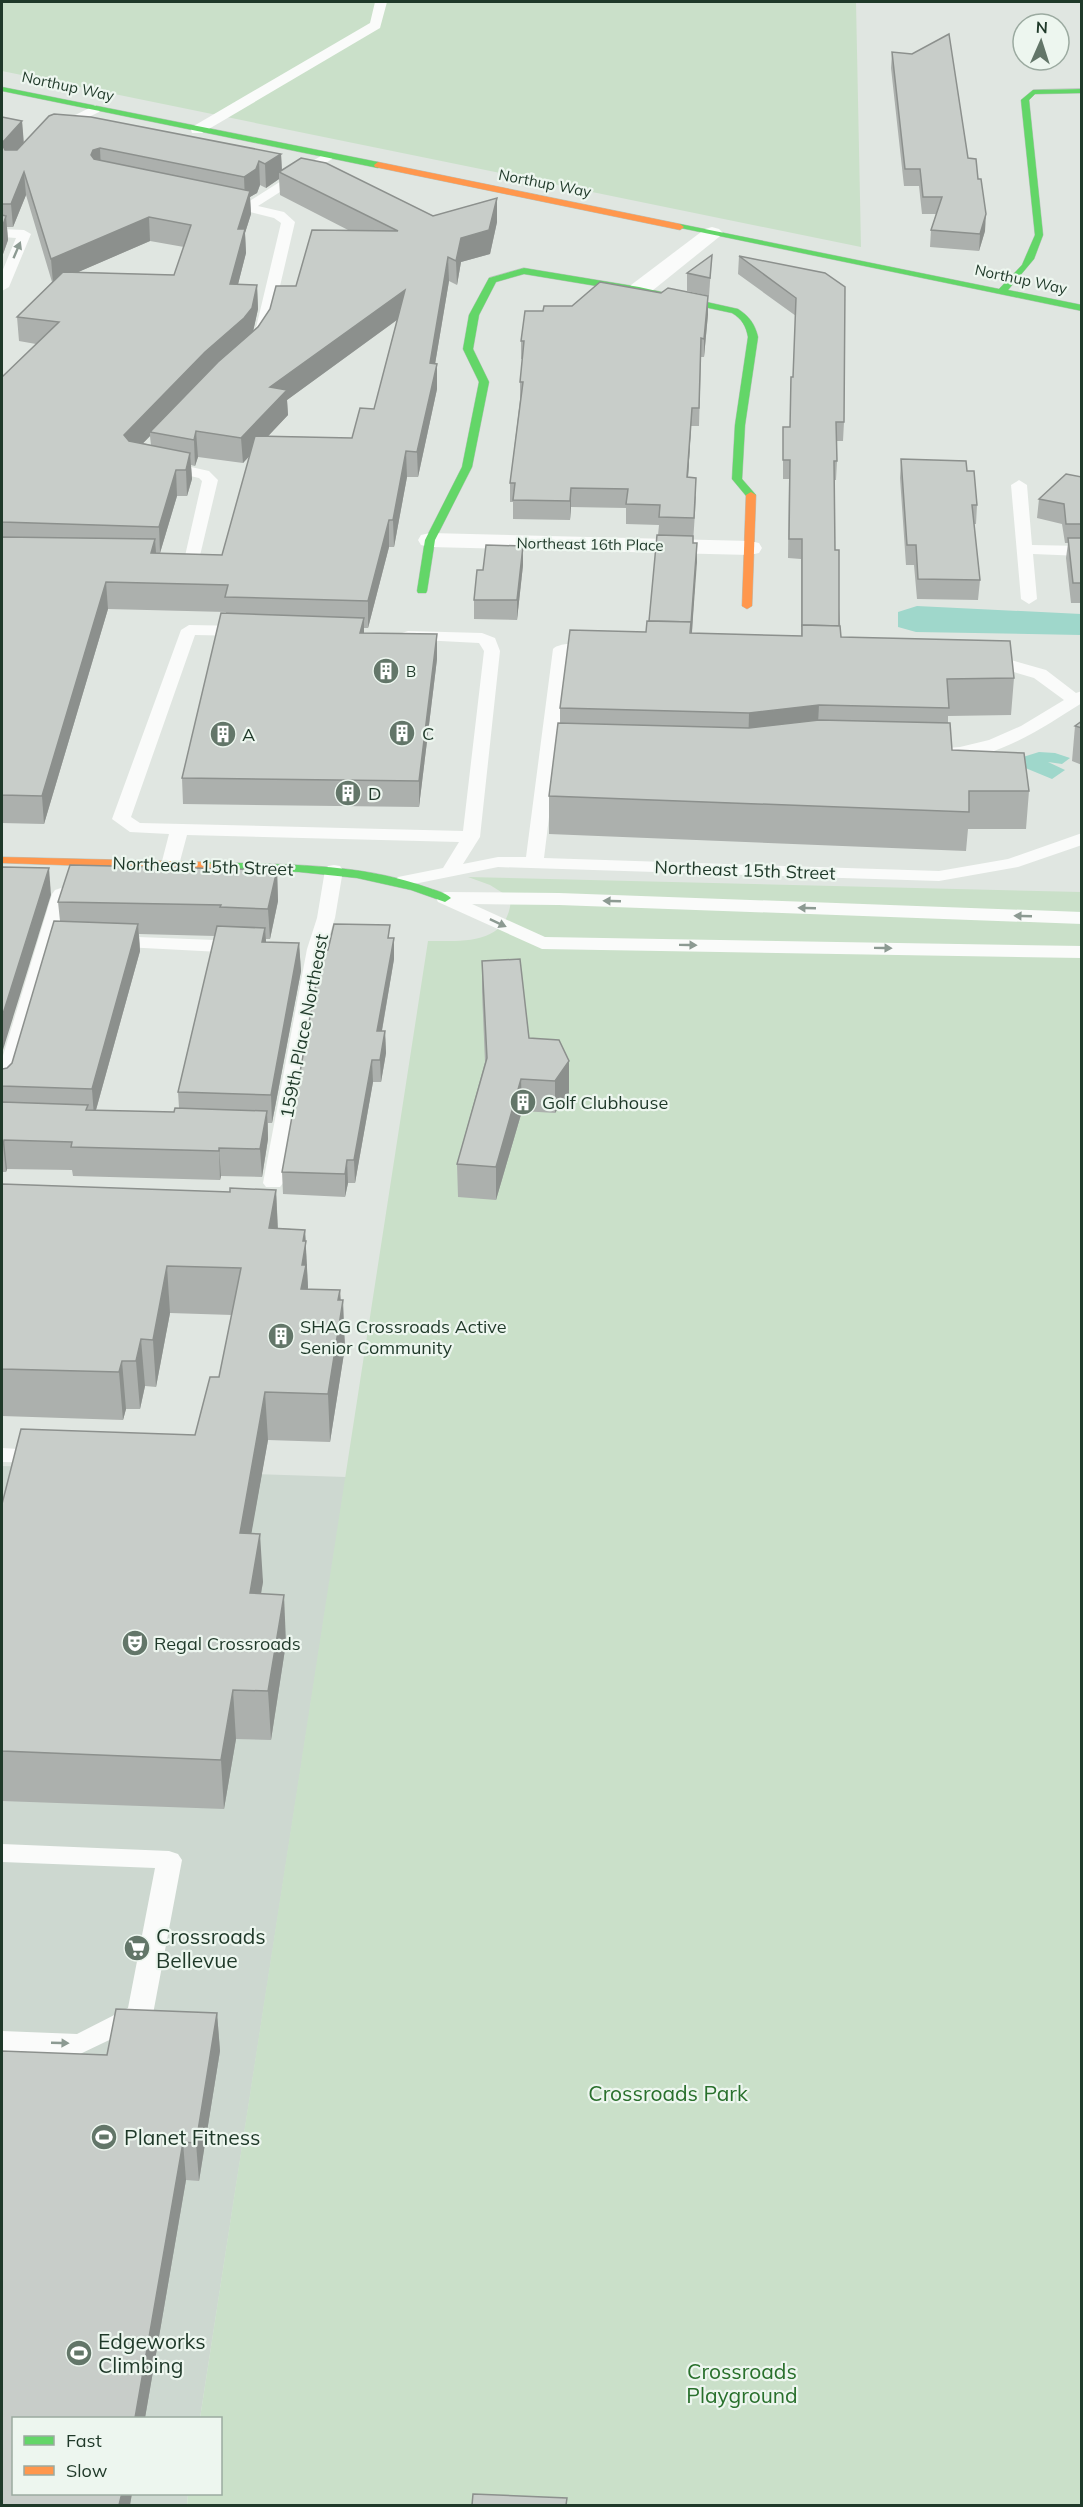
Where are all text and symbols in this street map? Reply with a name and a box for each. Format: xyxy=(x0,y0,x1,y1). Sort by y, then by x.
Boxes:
north arrow xyxy=(1011,12,1071,72)
text: N xyxy=(1035,17,1048,37)
street label: Northup Way xyxy=(20,67,116,105)
street label: Northup Way xyxy=(497,165,593,201)
one-way arrow xyxy=(13,241,22,259)
street label: Northup Way xyxy=(973,260,1069,298)
street label: Northeast 16th Place xyxy=(516,533,664,555)
building icon: B xyxy=(371,656,401,686)
place label: B xyxy=(406,662,416,681)
building icon: C xyxy=(387,718,417,748)
building icon: A xyxy=(208,719,238,749)
place label: C xyxy=(422,722,434,745)
place label: A xyxy=(242,723,255,746)
building icon: D xyxy=(333,778,363,808)
place label: D xyxy=(368,782,381,805)
street label: Northeast 15th Street xyxy=(112,851,294,881)
street label: Northeast 15th Street xyxy=(654,855,836,885)
one-way arrow xyxy=(603,896,622,906)
one-way arrow xyxy=(798,903,817,913)
one-way arrow xyxy=(1014,911,1033,920)
one-way arrow xyxy=(489,918,506,927)
street label: 159th Place Northeast xyxy=(275,932,333,1120)
one-way arrow xyxy=(679,941,698,950)
one-way arrow xyxy=(874,944,893,953)
building icon: Golf Clubhouse xyxy=(508,1087,538,1117)
place label: Golf Clubhouse xyxy=(542,1091,668,1114)
place label: SHAG Crossroads Active Senior Community xyxy=(300,1315,507,1359)
building icon: SHAG Crossroads Active Senior Community xyxy=(266,1321,296,1351)
theatre icon: Regal Crossroads xyxy=(120,1628,150,1658)
place label: Regal Crossroads xyxy=(154,1632,301,1655)
place label: Crossroads Bellevue xyxy=(156,1923,266,1973)
supermarket icon: Crossroads Bellevue xyxy=(122,1933,152,1963)
one-way arrow xyxy=(50,2039,69,2048)
park label: Crossroads Park xyxy=(588,2080,748,2106)
sports icon: Planet Fitness xyxy=(89,2122,119,2152)
place label: Planet Fitness xyxy=(124,2124,261,2150)
place label: Edgeworks Climbing xyxy=(98,2328,206,2378)
sports icon: Edgeworks Climbing xyxy=(64,2338,94,2368)
park label: Crossroads Playground xyxy=(686,2358,798,2408)
legend xyxy=(12,2417,222,2495)
text: Fast xyxy=(66,2429,102,2452)
text: Slow xyxy=(66,2459,108,2482)

